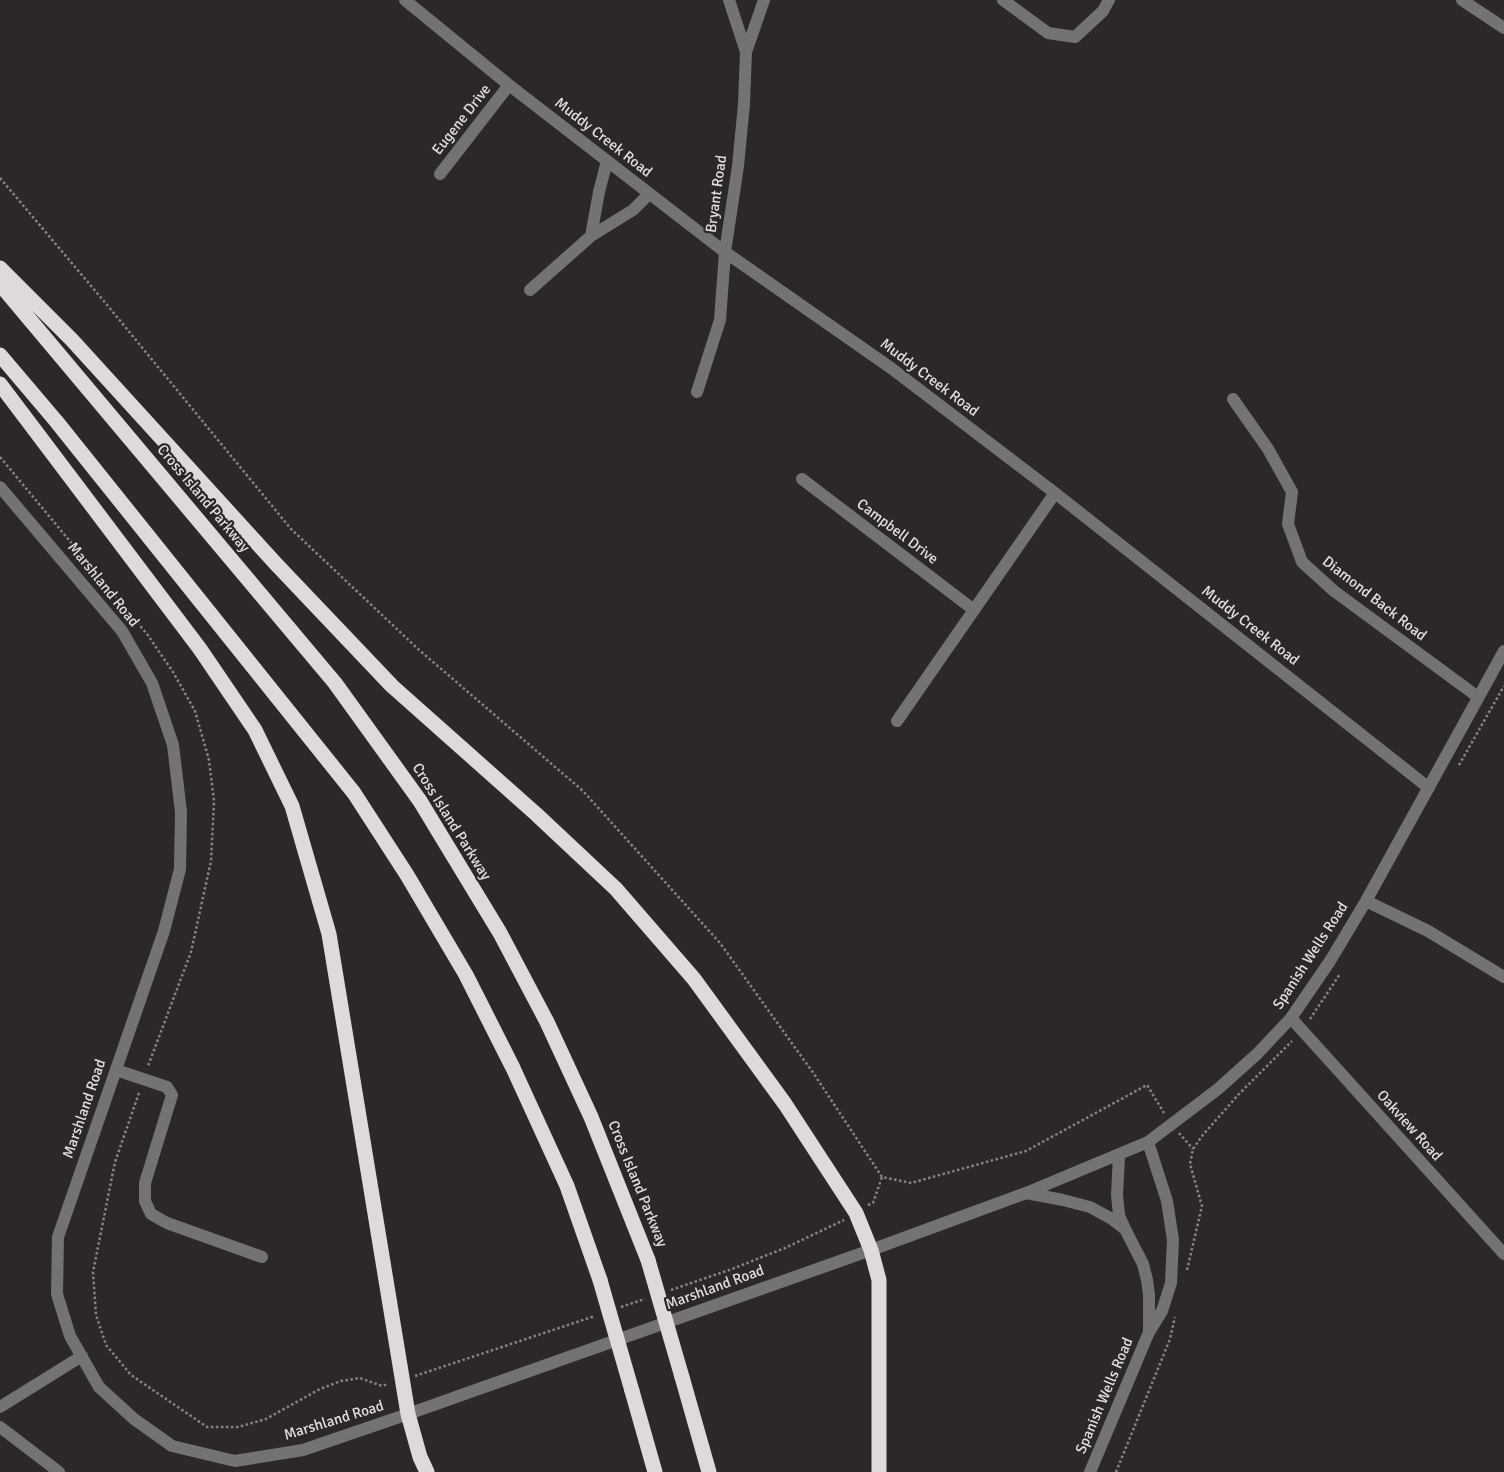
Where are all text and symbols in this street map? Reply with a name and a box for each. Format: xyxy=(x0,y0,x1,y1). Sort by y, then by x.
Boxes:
street label: Eugene Drive xyxy=(429,81,495,159)
street label: Muddy Creek Road xyxy=(551,94,655,182)
street label: Bryant Road xyxy=(703,154,731,234)
street label: Muddy Creek Road xyxy=(876,335,982,421)
street label: Cross Island Parkway xyxy=(153,442,253,556)
street label: Campbell Drive xyxy=(853,496,941,568)
street label: Marshland Road xyxy=(63,539,143,631)
street label: Diamond Back Road xyxy=(1318,553,1430,645)
street label: Muddy Creek Road xyxy=(1198,582,1302,670)
street label: Cross Island Parkway xyxy=(408,760,494,884)
street label: Spanish Wells Road xyxy=(1270,899,1352,1013)
street label: Marshland Road xyxy=(60,1057,110,1161)
street label: Oakview Road xyxy=(1373,1087,1445,1165)
street label: Cross Island Parkway xyxy=(603,1118,671,1250)
street label: Marshland Road xyxy=(663,1262,767,1314)
street label: Spanish Wells Road xyxy=(1072,1335,1138,1457)
street label: Marshland Road xyxy=(282,1397,386,1445)

